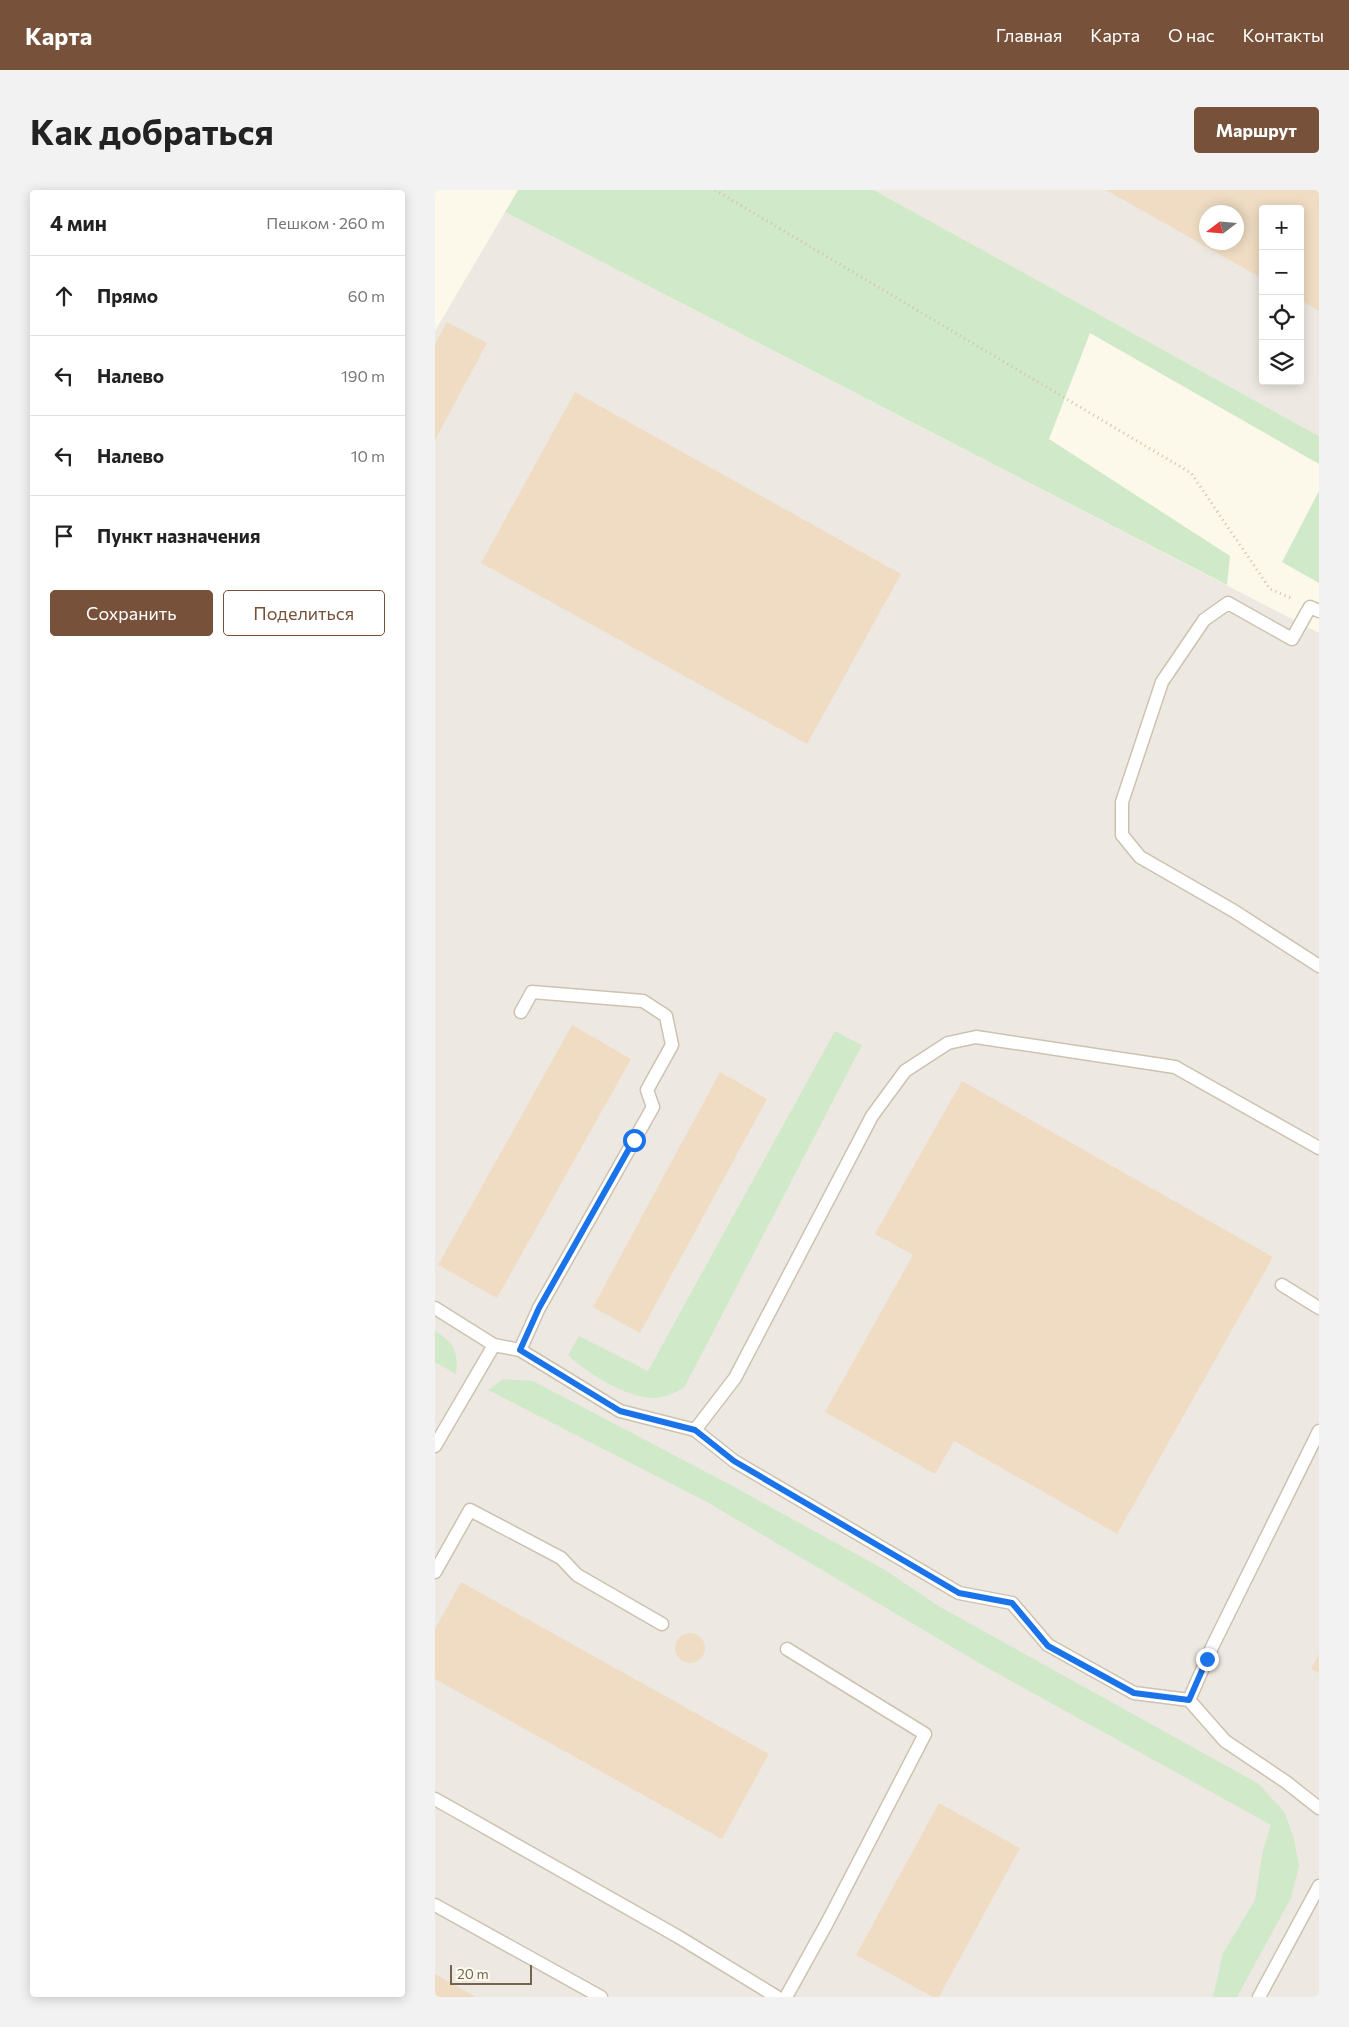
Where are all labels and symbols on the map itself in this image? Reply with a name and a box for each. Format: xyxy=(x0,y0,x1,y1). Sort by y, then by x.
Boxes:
north arrow xyxy=(1199,205,1244,250)
route start xyxy=(623,1129,646,1152)
route end xyxy=(1196,1648,1219,1671)
scale bar xyxy=(450,1962,533,1985)

